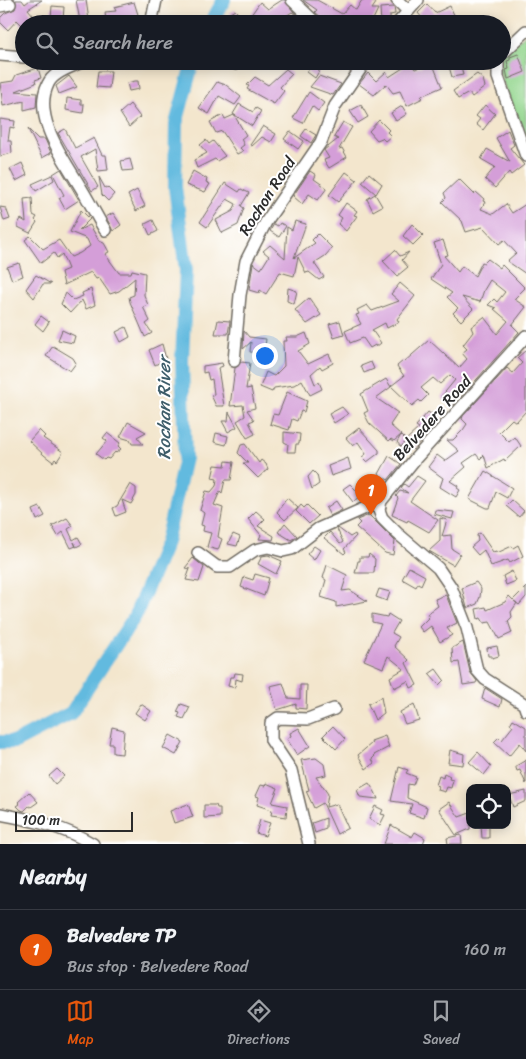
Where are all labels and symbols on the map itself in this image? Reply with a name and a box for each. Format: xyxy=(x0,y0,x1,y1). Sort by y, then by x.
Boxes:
street label: Rochon Road xyxy=(231,149,304,241)
your location xyxy=(252,343,278,369)
water label: Rochan River xyxy=(148,353,180,459)
street label: Belvedere Road xyxy=(385,367,480,468)
pin: 1 xyxy=(355,474,387,515)
scale bar xyxy=(15,809,132,832)

